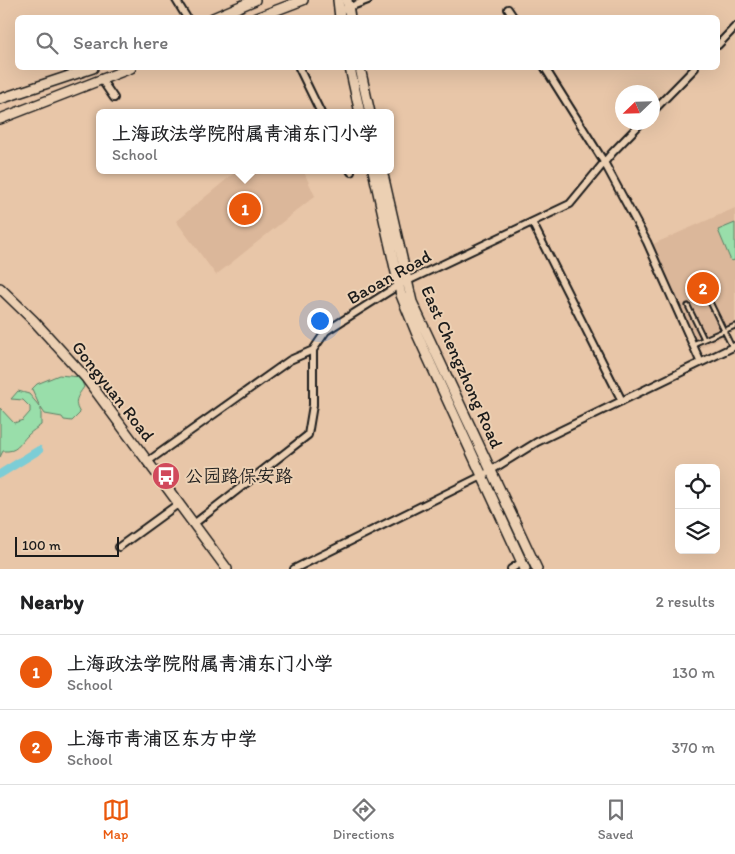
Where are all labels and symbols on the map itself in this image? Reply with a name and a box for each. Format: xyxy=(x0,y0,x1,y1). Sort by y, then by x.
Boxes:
north arrow xyxy=(615,85,660,130)
pin: 1 xyxy=(229,190,261,228)
street label: Baoan Road xyxy=(343,245,435,309)
pin: 2 xyxy=(687,269,719,307)
street label: East Chengzhong Road xyxy=(416,282,508,452)
your location xyxy=(307,308,333,334)
street label: Gongyuan Road xyxy=(67,336,159,446)
bus stop icon: 公园路保安路 xyxy=(151,461,181,491)
place label: 公园路保安路 xyxy=(185,465,293,487)
scale bar xyxy=(15,534,119,557)

